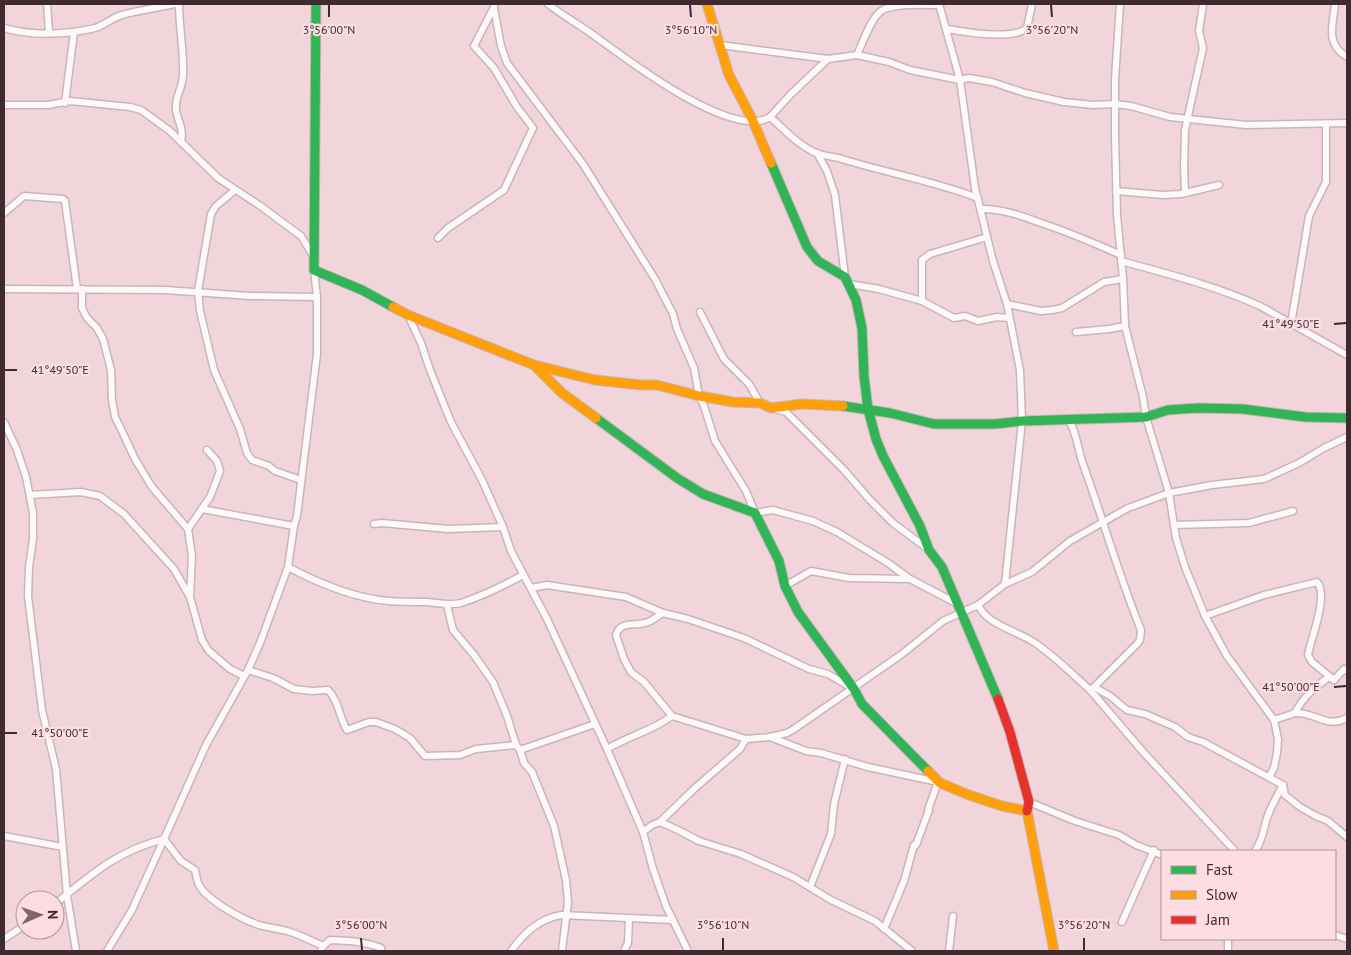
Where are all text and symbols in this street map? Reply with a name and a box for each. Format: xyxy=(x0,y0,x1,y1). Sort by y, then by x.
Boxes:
text: 3°56'00"N xyxy=(303,22,355,37)
text: 3°56'10"N xyxy=(665,22,717,37)
text: 3°56'20"N xyxy=(1026,22,1078,37)
text: 41°49'50"E xyxy=(1262,316,1320,331)
text: 41°49'50"E xyxy=(31,362,89,377)
text: 41°50'00"E xyxy=(1262,679,1320,694)
text: 41°50'00"E xyxy=(31,725,89,740)
legend xyxy=(1161,850,1336,940)
text: Fast xyxy=(1206,860,1233,879)
text: Slow xyxy=(1206,885,1237,904)
north arrow xyxy=(15,890,65,940)
text: N xyxy=(44,910,62,919)
text: Jam xyxy=(1205,910,1230,929)
text: 3°56'00"N xyxy=(335,917,387,932)
text: 3°56'10"N xyxy=(697,917,749,932)
text: 3°56'20"N xyxy=(1058,917,1110,932)

